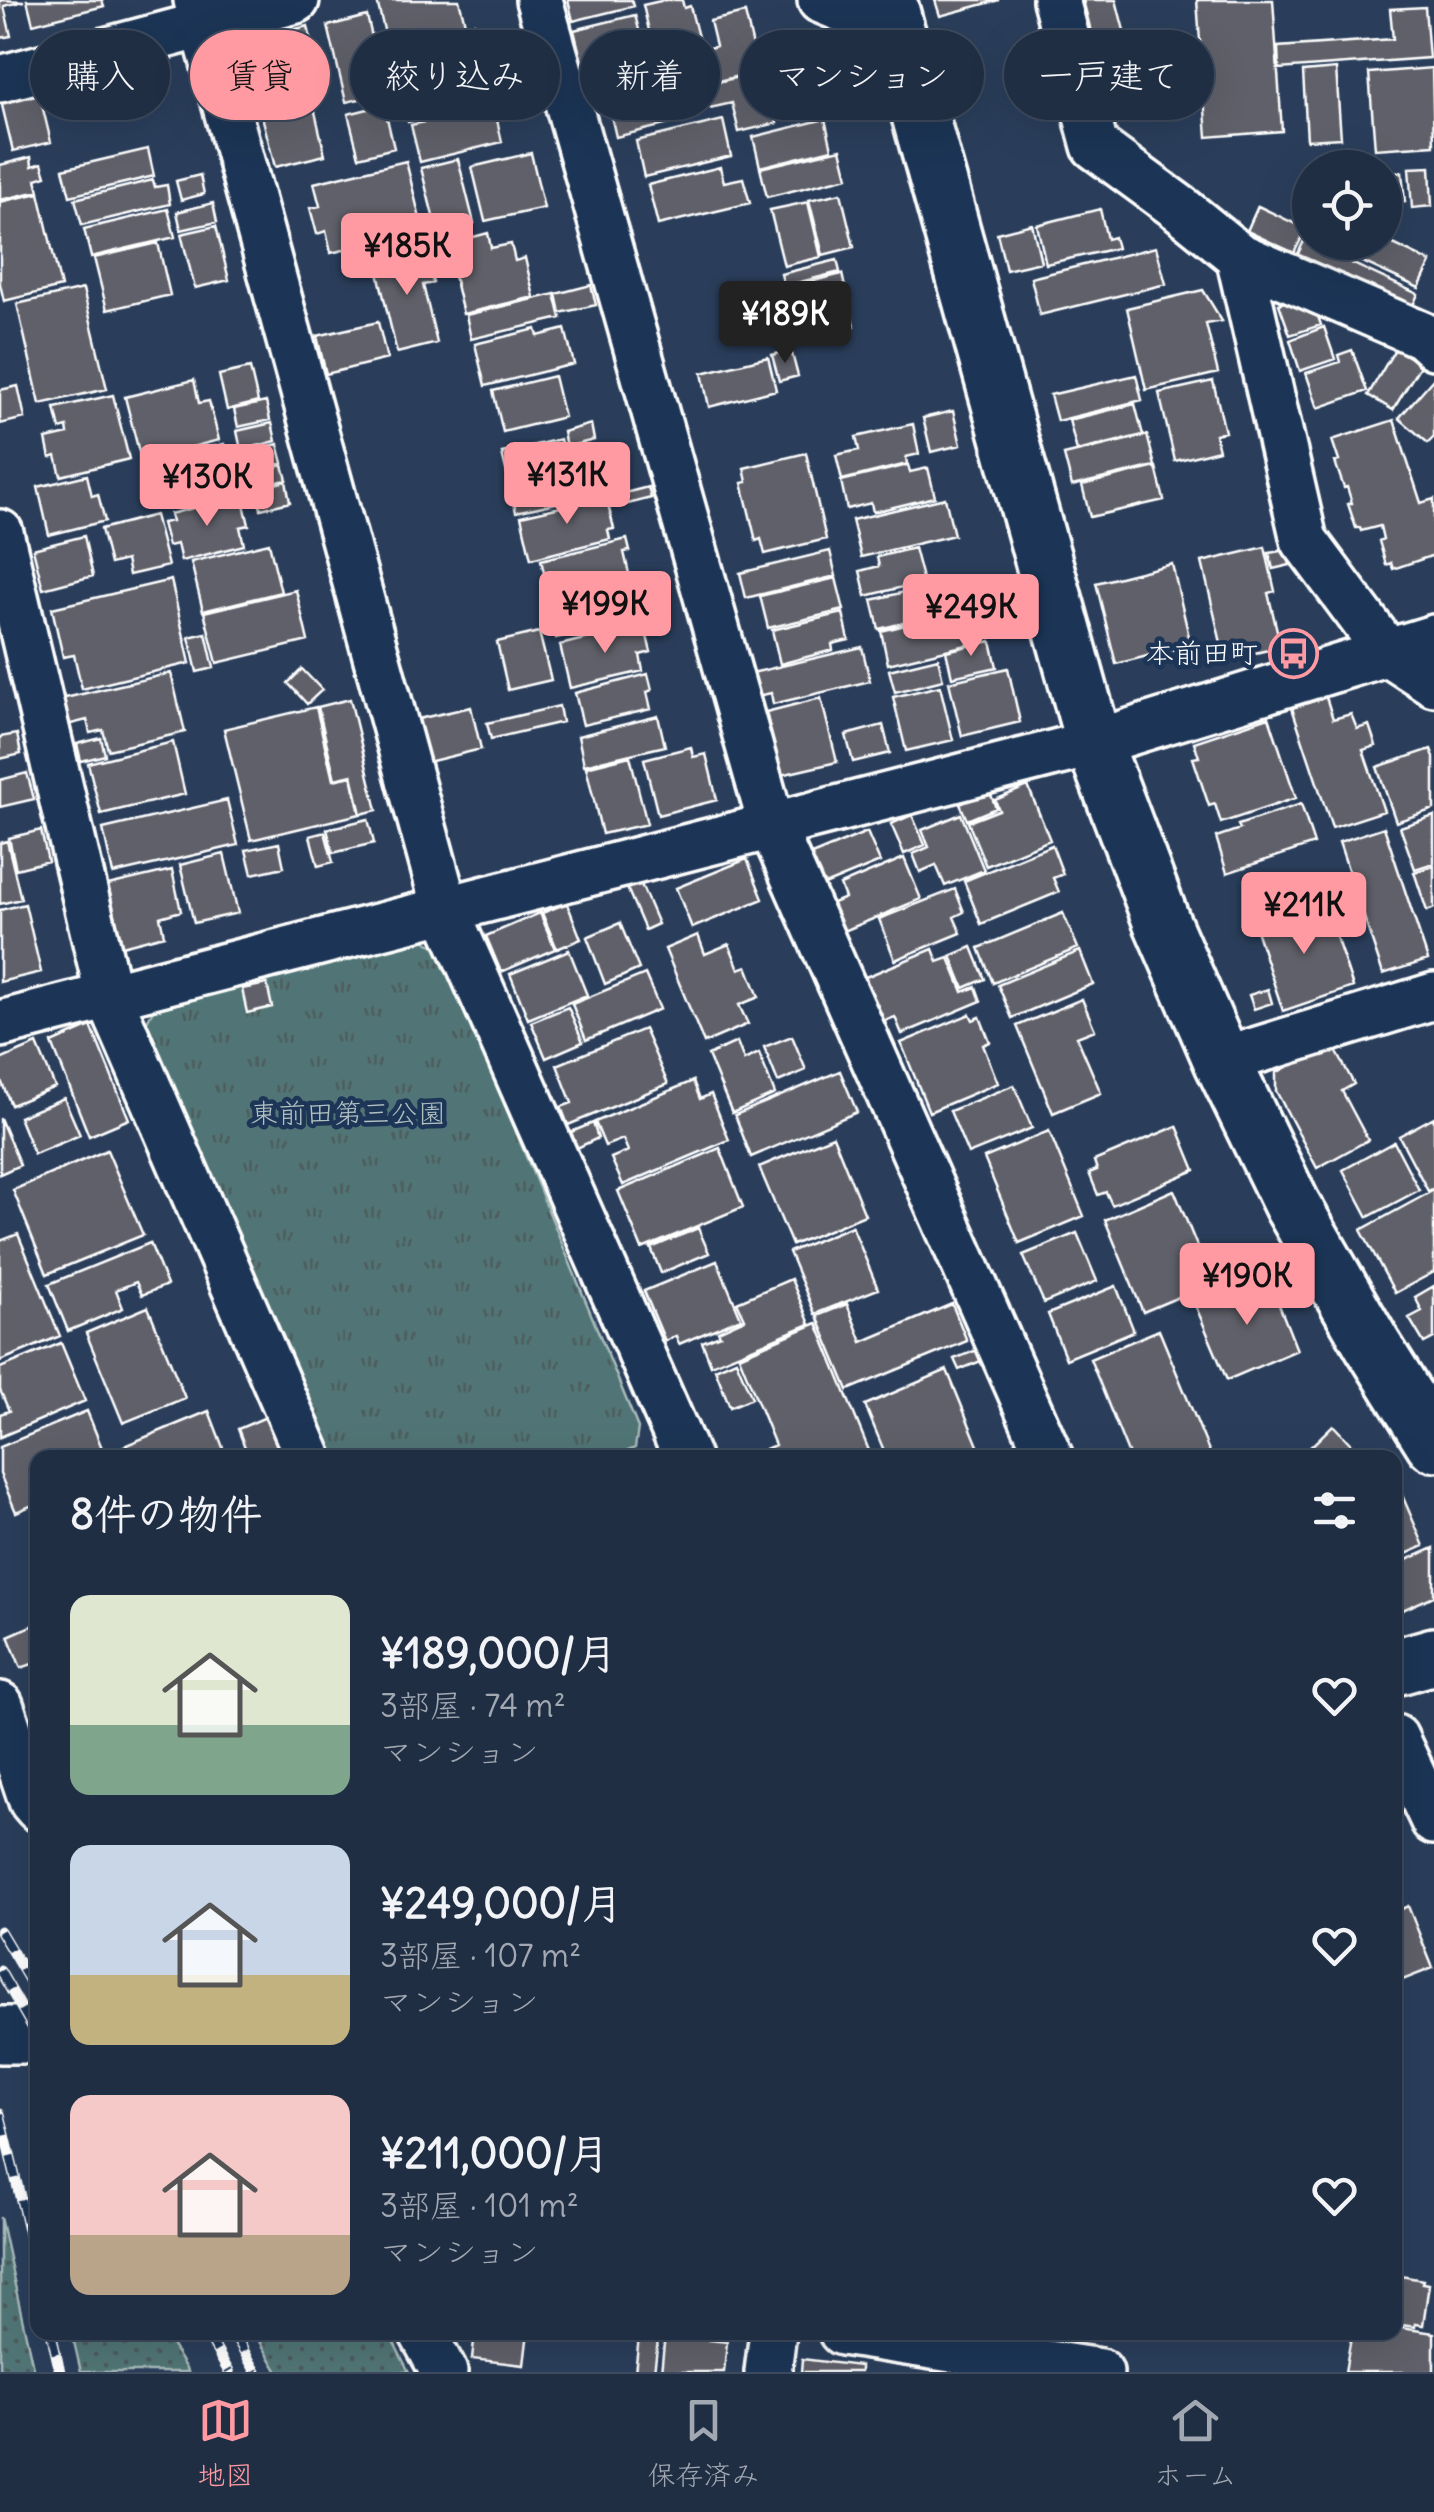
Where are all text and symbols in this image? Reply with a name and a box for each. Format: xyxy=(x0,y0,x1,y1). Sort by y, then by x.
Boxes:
chip: 購入 xyxy=(30,30,170,120)
chip: 賃貸 xyxy=(190,30,330,120)
chip: 絞り込み xyxy=(350,30,560,120)
chip: 新着 xyxy=(580,30,720,120)
chip: マンション xyxy=(740,30,984,120)
chip: 一戸建て xyxy=(1004,30,1214,120)
map controls xyxy=(1292,150,1402,260)
button: locate xyxy=(1292,150,1402,260)
pin: ¥185K xyxy=(337,213,477,298)
text: ¥185K xyxy=(363,225,451,266)
pin: ¥189K xyxy=(715,281,855,366)
text: ¥189K xyxy=(741,293,829,334)
pin: ¥131K xyxy=(497,442,637,527)
pin: ¥130K xyxy=(137,444,277,529)
text: ¥131K xyxy=(526,454,608,495)
text: ¥130K xyxy=(162,456,252,497)
pin: ¥199K xyxy=(535,571,675,656)
pin: ¥249K xyxy=(901,574,1041,659)
text: ¥199K xyxy=(561,583,649,624)
text: ¥249K xyxy=(925,586,1017,627)
bus stop icon: 本前田町 xyxy=(1267,627,1319,679)
place label: 本前田町 xyxy=(1146,635,1258,671)
pin: ¥211K xyxy=(1234,872,1374,957)
text: ¥211K xyxy=(1263,884,1345,925)
park label: 東前田第三公園 xyxy=(250,1095,446,1131)
pin: ¥190K xyxy=(1177,1243,1317,1328)
text: ¥190K xyxy=(1202,1255,1292,1296)
icon: filters xyxy=(1307,1483,1362,1538)
text: 8件の物件 xyxy=(70,1488,262,1540)
text: ¥189,000/月 xyxy=(380,1627,617,1679)
icon: home xyxy=(150,1635,270,1755)
icon: heart xyxy=(1307,1668,1362,1723)
text: 3部屋 · 74 m² xyxy=(380,1685,566,1726)
text: マンション xyxy=(380,1731,539,1772)
text: ¥249,000/月 xyxy=(380,1877,623,1929)
icon: home xyxy=(150,1885,270,2005)
icon: heart xyxy=(1307,1918,1362,1973)
text: 3部屋 · 107 m² xyxy=(380,1935,581,1976)
text: マンション xyxy=(380,1981,539,2022)
text: ¥211,000/月 xyxy=(380,2127,609,2179)
icon: home xyxy=(150,2135,270,2255)
icon: heart xyxy=(1307,2168,1362,2223)
text: 3部屋 · 101 m² xyxy=(380,2185,579,2226)
text: マンション xyxy=(380,2231,539,2272)
tab: 地図 xyxy=(197,2393,253,2493)
tab: 保存済み xyxy=(648,2393,760,2493)
tab: ホーム xyxy=(1154,2393,1237,2493)

